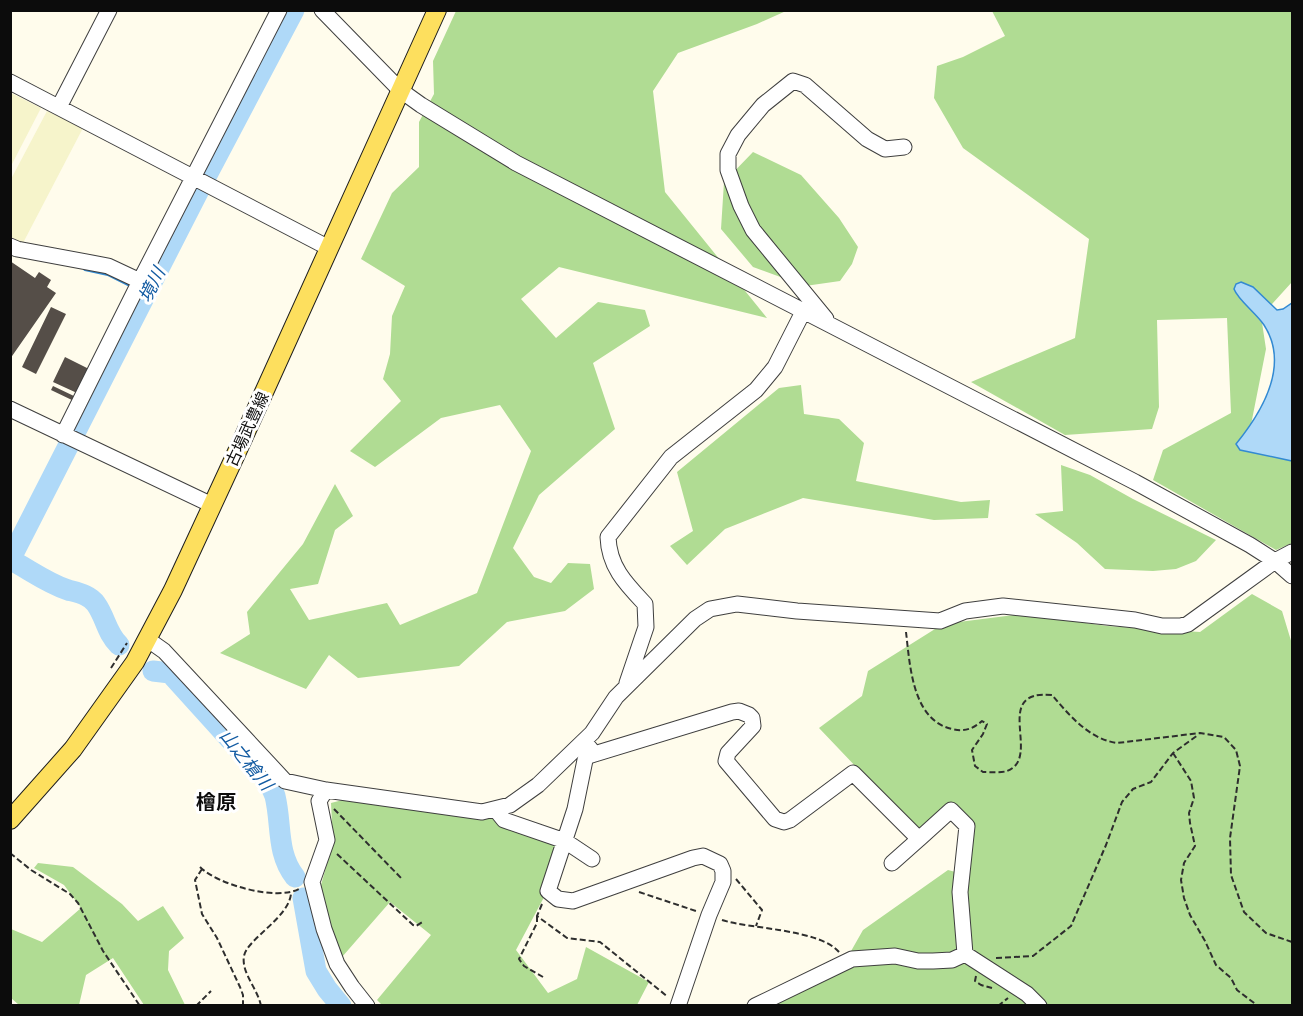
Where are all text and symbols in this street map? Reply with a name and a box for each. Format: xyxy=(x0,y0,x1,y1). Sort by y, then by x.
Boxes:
water label: 境川 xyxy=(135,263,170,306)
street label: 古場武豊線 xyxy=(223,389,272,469)
water label: 山之槍川 xyxy=(216,726,278,796)
district label: 檜原 xyxy=(196,791,236,813)

